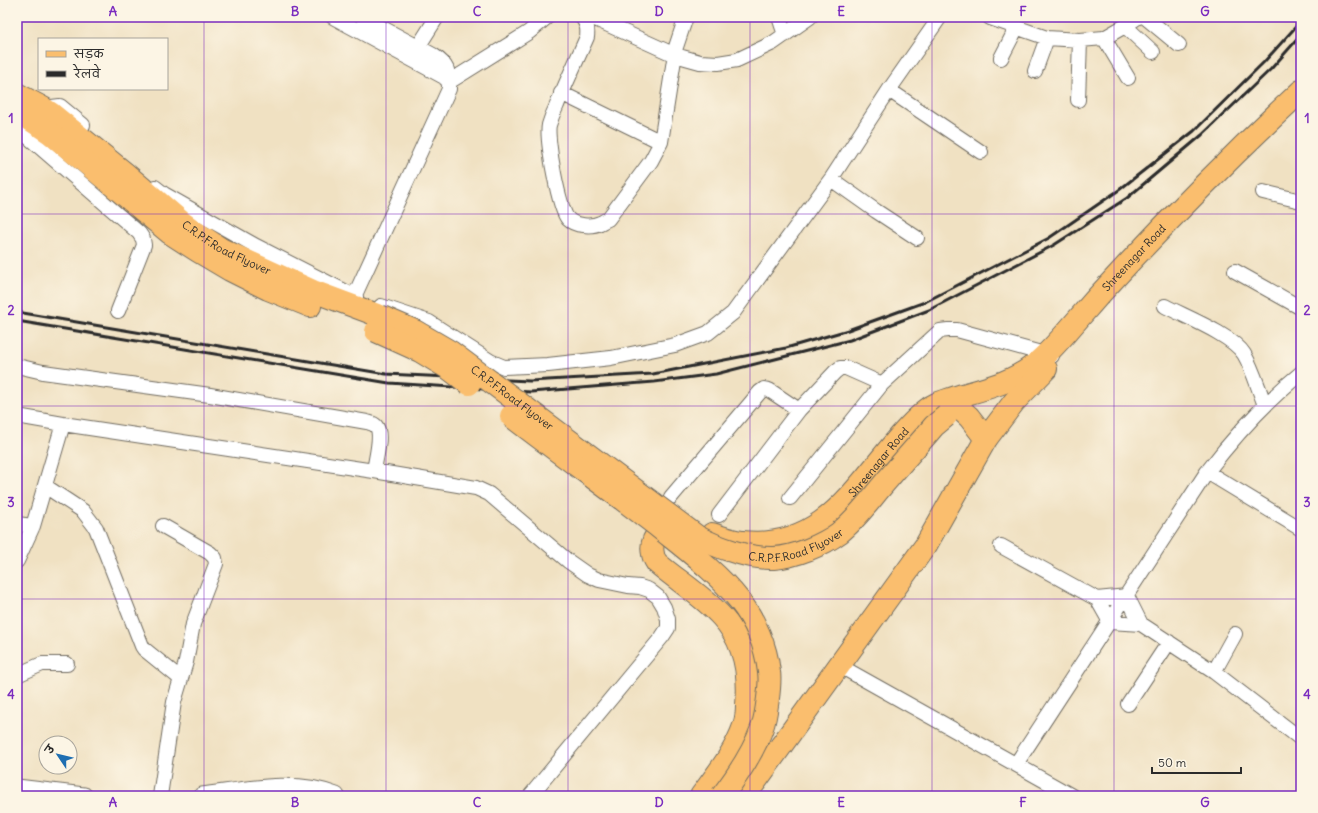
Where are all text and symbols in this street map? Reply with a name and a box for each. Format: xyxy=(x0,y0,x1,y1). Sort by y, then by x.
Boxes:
text: A xyxy=(109,3,118,20)
text: B xyxy=(291,3,300,20)
text: C xyxy=(473,3,482,20)
text: D xyxy=(654,3,664,20)
text: E xyxy=(837,3,845,20)
text: F xyxy=(1019,3,1027,20)
text: G xyxy=(1200,3,1210,20)
legend xyxy=(38,38,168,90)
text: सड़क xyxy=(73,46,105,62)
text: रेलवे xyxy=(72,63,101,81)
text: 1 xyxy=(8,110,14,127)
text: 1 xyxy=(1304,110,1310,127)
street label: C.R.P.F.Road Flyover xyxy=(179,217,274,278)
street label: Shreenagar Road xyxy=(1099,221,1169,294)
text: 2 xyxy=(7,302,15,319)
text: 2 xyxy=(1303,302,1311,319)
street label: C.R.P.F.Road Flyover xyxy=(468,362,557,433)
street label: Shreenagar Road xyxy=(845,424,912,500)
text: 3 xyxy=(7,494,15,511)
text: 3 xyxy=(1303,494,1311,511)
street label: C.R.P.F.Road Flyover xyxy=(747,525,847,565)
text: 4 xyxy=(7,686,15,703)
text: 4 xyxy=(1303,686,1311,703)
north arrow xyxy=(38,735,78,775)
text: उ xyxy=(41,741,59,757)
scale bar xyxy=(1152,749,1241,775)
text: 50 m xyxy=(1158,755,1187,770)
text: A xyxy=(109,794,118,811)
text: B xyxy=(291,794,300,811)
text: C xyxy=(473,794,482,811)
text: D xyxy=(654,794,664,811)
text: E xyxy=(837,794,845,811)
text: F xyxy=(1019,794,1027,811)
text: G xyxy=(1200,794,1210,811)

